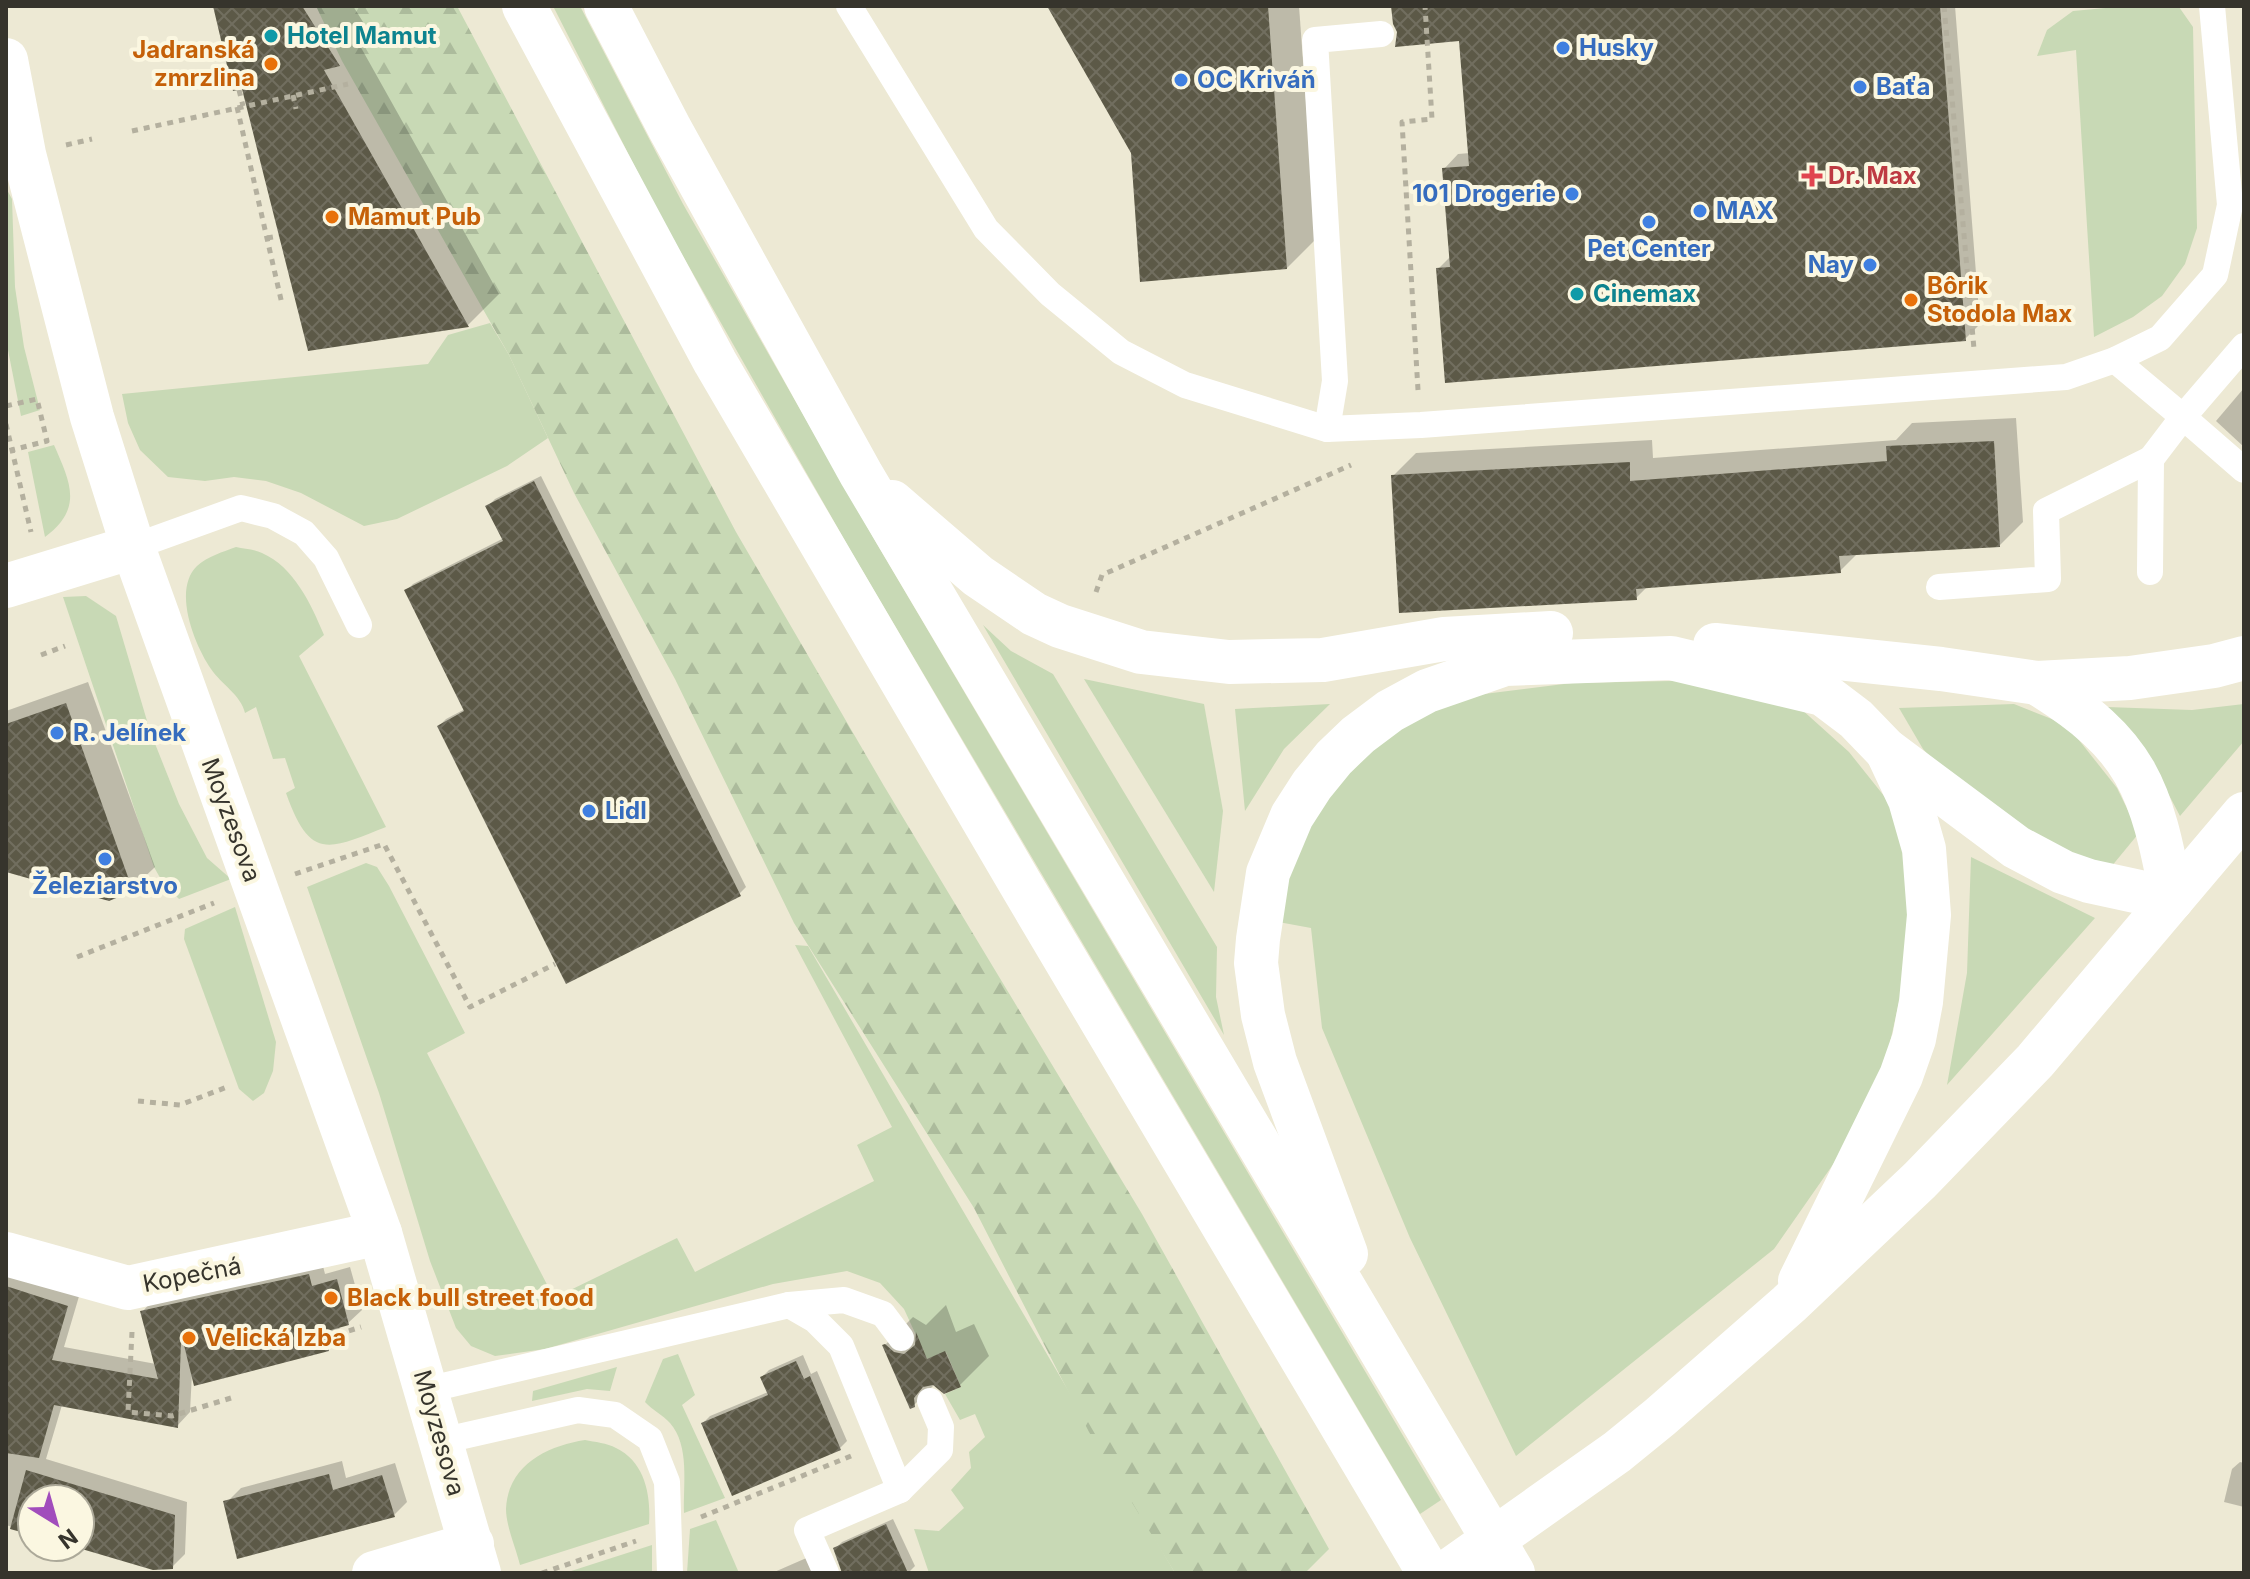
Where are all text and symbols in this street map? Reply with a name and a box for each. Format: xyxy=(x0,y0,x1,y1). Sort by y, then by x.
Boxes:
place label: Hotel Mamut xyxy=(287,21,437,50)
marker: Hotel Mamut xyxy=(262,27,280,45)
place label: Husky xyxy=(1579,33,1654,62)
place label: Jadranská zmrzlina xyxy=(132,35,255,92)
marker: Husky xyxy=(1554,39,1572,57)
marker: Jadranská zmrzlina xyxy=(262,55,280,73)
place label: OC Kriváň xyxy=(1197,65,1316,94)
marker: OC Kriváň xyxy=(1172,71,1190,89)
place label: Baťa xyxy=(1876,72,1930,101)
marker: Baťa xyxy=(1851,78,1869,96)
place label: Dr. Max xyxy=(1828,161,1917,190)
marker: Dr. Max xyxy=(1803,167,1821,185)
place label: 101 Drogerie xyxy=(1412,179,1556,208)
marker: 101 Drogerie xyxy=(1563,185,1581,203)
place label: MAX xyxy=(1716,196,1774,225)
place label: Mamut Pub xyxy=(348,202,481,231)
marker: MAX xyxy=(1691,202,1709,220)
marker: Mamut Pub xyxy=(323,208,341,226)
marker: Pet Center xyxy=(1640,213,1658,231)
place label: Pet Center xyxy=(1587,234,1711,263)
place label: Nay xyxy=(1808,250,1855,279)
marker: Nay xyxy=(1861,256,1879,274)
place label: Bôrik Stodola Max xyxy=(1927,271,2072,328)
place label: Cinemax xyxy=(1593,279,1696,308)
marker: Cinemax xyxy=(1568,285,1586,303)
marker: Bôrik Stodola Max xyxy=(1902,291,1920,309)
place label: R. Jelínek xyxy=(73,718,186,747)
marker: R. Jelínek xyxy=(48,724,66,742)
street label: Moyzesova xyxy=(196,754,267,886)
place label: Lidl xyxy=(605,796,647,825)
marker: Lidl xyxy=(580,802,598,820)
marker: Železiarstvo xyxy=(96,850,114,868)
place label: Železiarstvo xyxy=(32,870,178,900)
street label: Kopečná xyxy=(140,1251,244,1298)
place label: Black bull street food xyxy=(347,1283,594,1312)
marker: Black bull street food xyxy=(322,1289,340,1307)
place label: Velická Izba xyxy=(205,1323,346,1352)
marker: Velická Izba xyxy=(180,1329,198,1347)
street label: Moyzesova xyxy=(408,1367,471,1499)
north arrow xyxy=(16,1483,96,1563)
text: N xyxy=(54,1524,83,1554)

